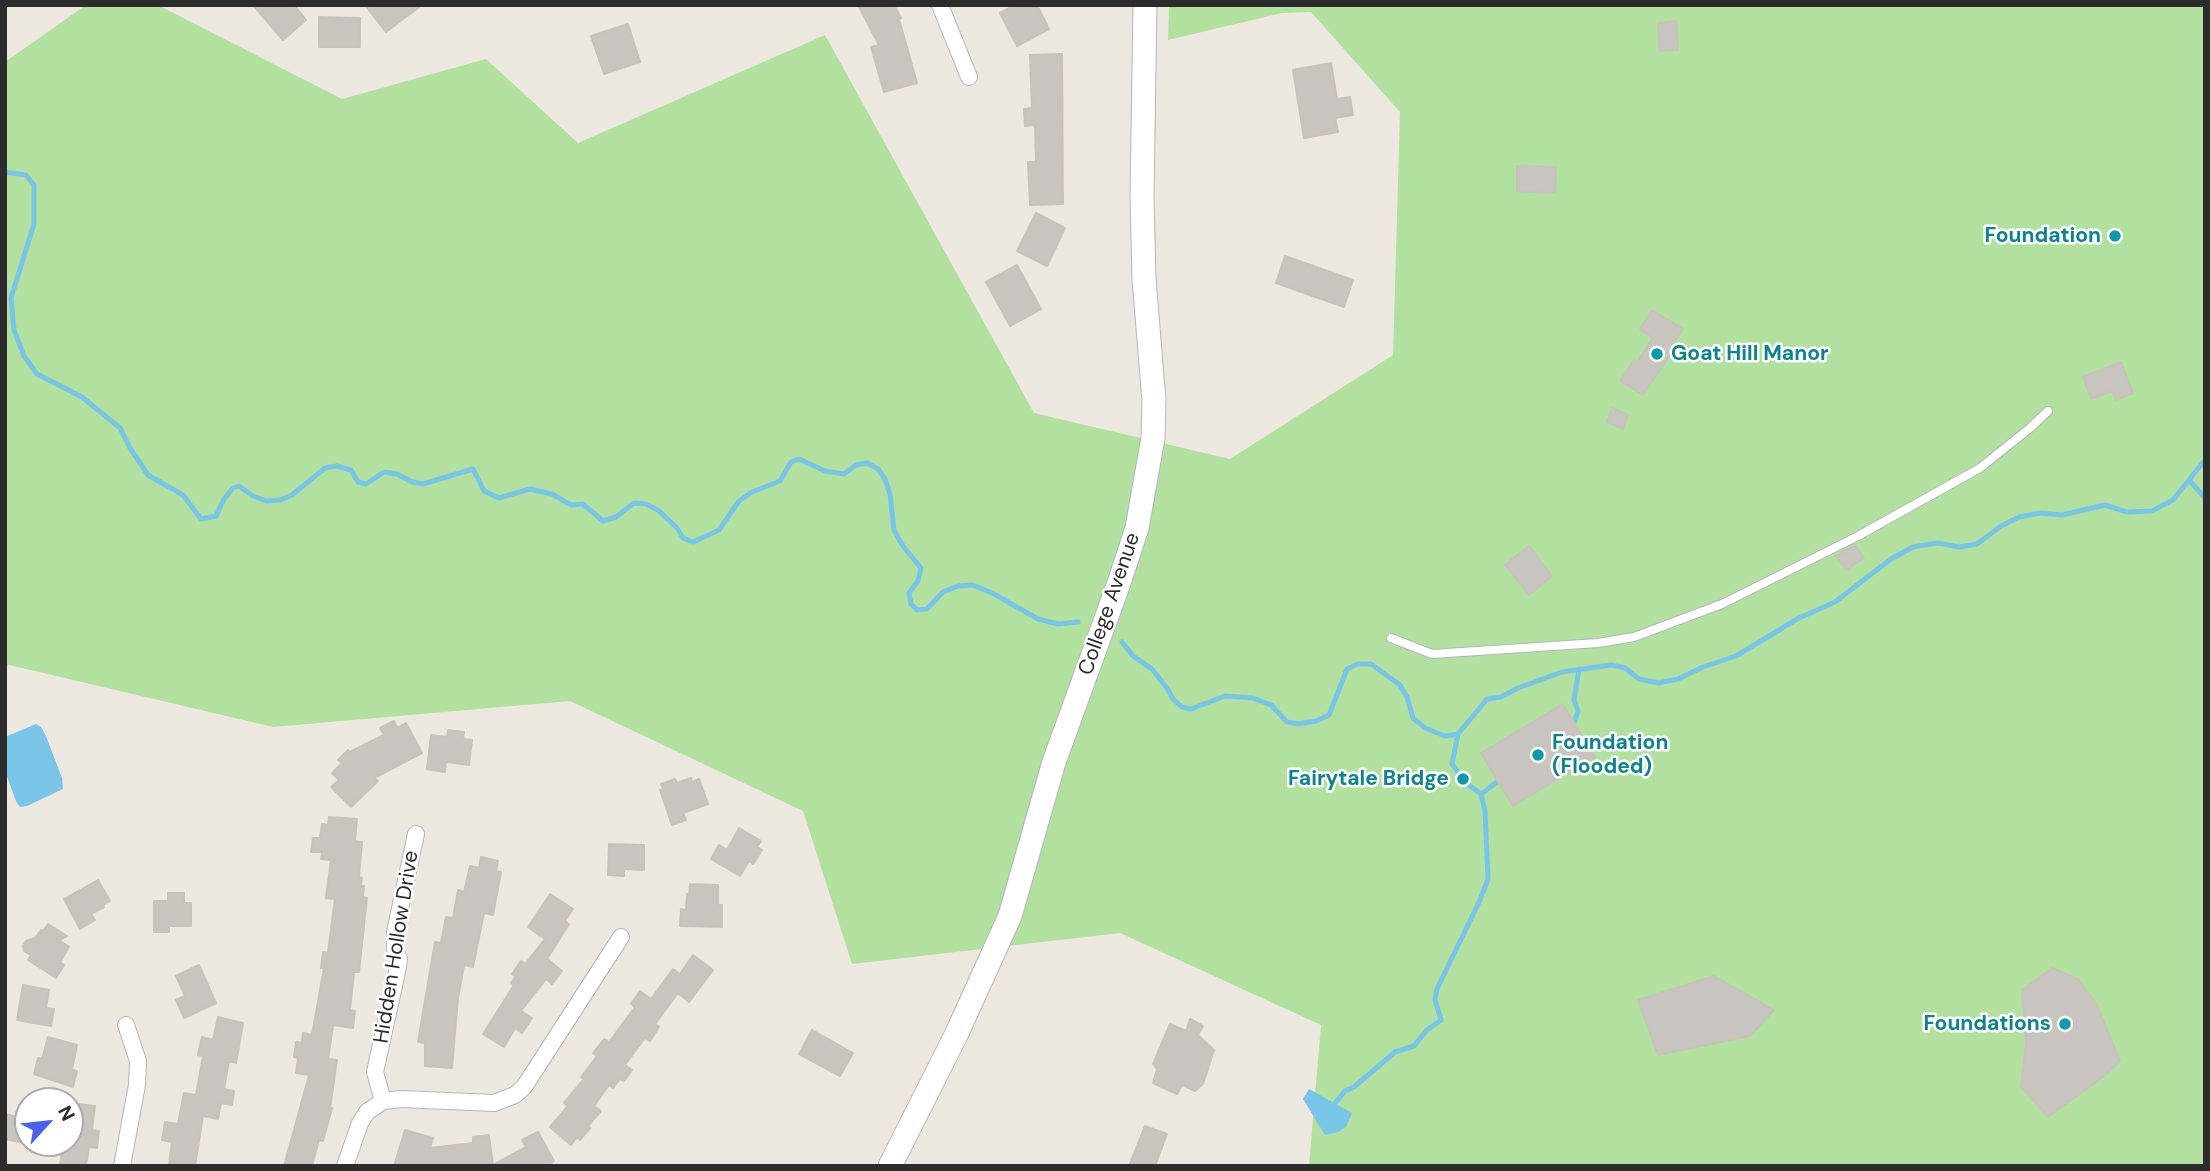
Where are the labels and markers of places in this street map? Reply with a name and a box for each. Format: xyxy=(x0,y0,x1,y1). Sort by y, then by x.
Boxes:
place label: Foundation xyxy=(1985,223,2101,249)
marker: Foundation xyxy=(2107,228,2123,244)
place label: Goat Hill Manor xyxy=(1671,341,1829,367)
marker: Goat Hill Manor xyxy=(1649,346,1665,362)
place label: Foundation (Flooded) xyxy=(1552,730,1668,780)
marker: Foundation (Flooded) xyxy=(1530,747,1546,763)
place label: Fairytale Bridge xyxy=(1288,766,1449,792)
marker: Fairytale Bridge xyxy=(1455,771,1471,787)
place label: Foundations xyxy=(1923,1011,2051,1037)
marker: Foundations xyxy=(2057,1016,2073,1032)

